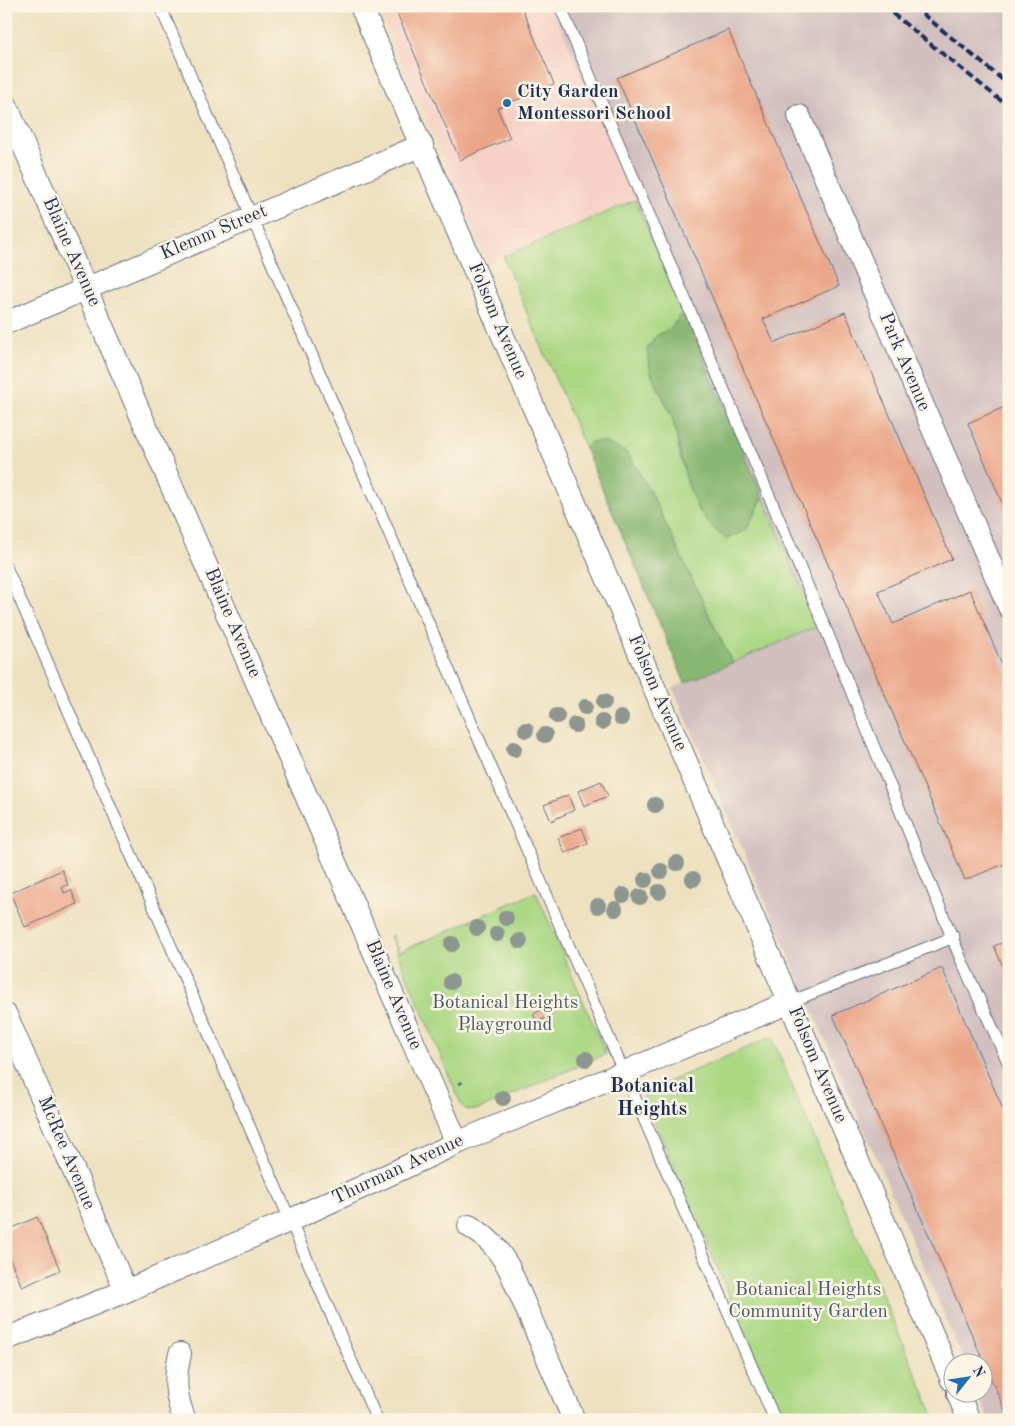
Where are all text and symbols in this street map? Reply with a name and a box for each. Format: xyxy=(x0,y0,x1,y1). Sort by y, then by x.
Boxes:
place label: City Garden Montessori School xyxy=(517,83,672,124)
marker: City Garden Montessori School xyxy=(501,97,513,109)
street label: Blaine Avenue xyxy=(38,195,104,309)
street label: Klemm Street xyxy=(158,202,270,264)
street label: Folsom Avenue xyxy=(464,260,530,382)
street label: Park Avenue xyxy=(875,310,933,414)
street label: Blaine Avenue xyxy=(200,565,264,681)
street label: Folsom Avenue xyxy=(624,632,690,754)
street label: Blaine Avenue xyxy=(361,937,425,1053)
park label: Botanical Heights Playground xyxy=(432,994,578,1035)
street label: Folsom Avenue xyxy=(784,1004,850,1126)
district label: Botanical Heights xyxy=(610,1077,694,1120)
street label: McRee Avenue xyxy=(34,1094,98,1212)
street label: Thurman Avenue xyxy=(330,1131,466,1209)
park label: Botanical Heights Community Garden xyxy=(728,1281,888,1322)
north arrow xyxy=(942,1354,992,1404)
text: N xyxy=(970,1364,987,1380)

